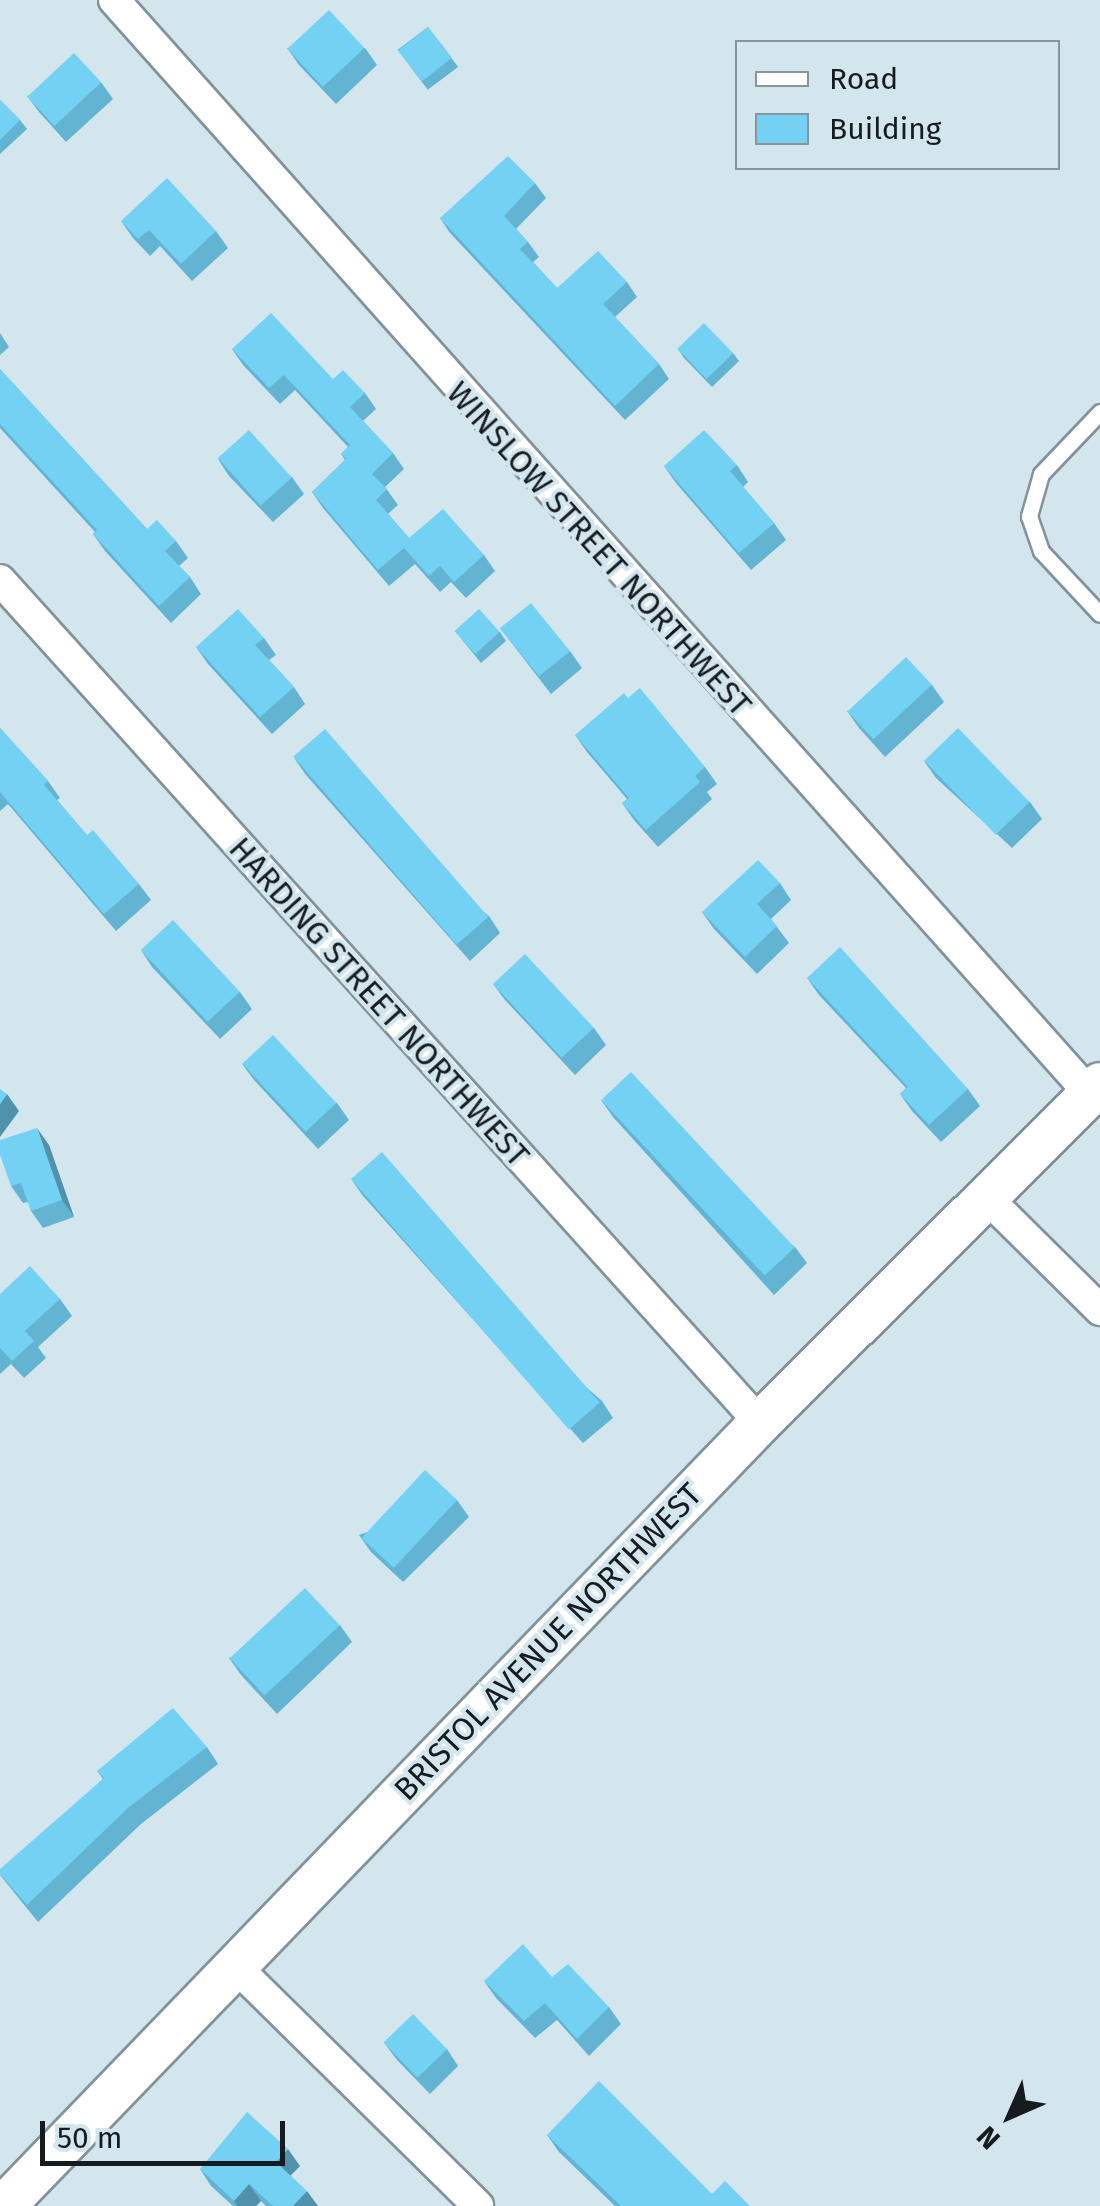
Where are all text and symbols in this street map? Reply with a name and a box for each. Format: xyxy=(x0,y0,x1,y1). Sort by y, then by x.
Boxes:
legend xyxy=(735,40,1060,170)
text: Road xyxy=(829,61,898,97)
text: Building xyxy=(829,111,941,147)
street label: WINSLOW STREET NORTHWEST xyxy=(439,374,759,724)
street label: HARDING STREET NORTHWEST xyxy=(221,830,537,1174)
street label: BRISTOL AVENUE NORTHWEST xyxy=(386,1475,710,1809)
north arrow xyxy=(960,2066,1060,2166)
scale bar xyxy=(45,2101,290,2163)
text: N xyxy=(970,2119,1007,2156)
text: 50 m xyxy=(57,2120,122,2156)

